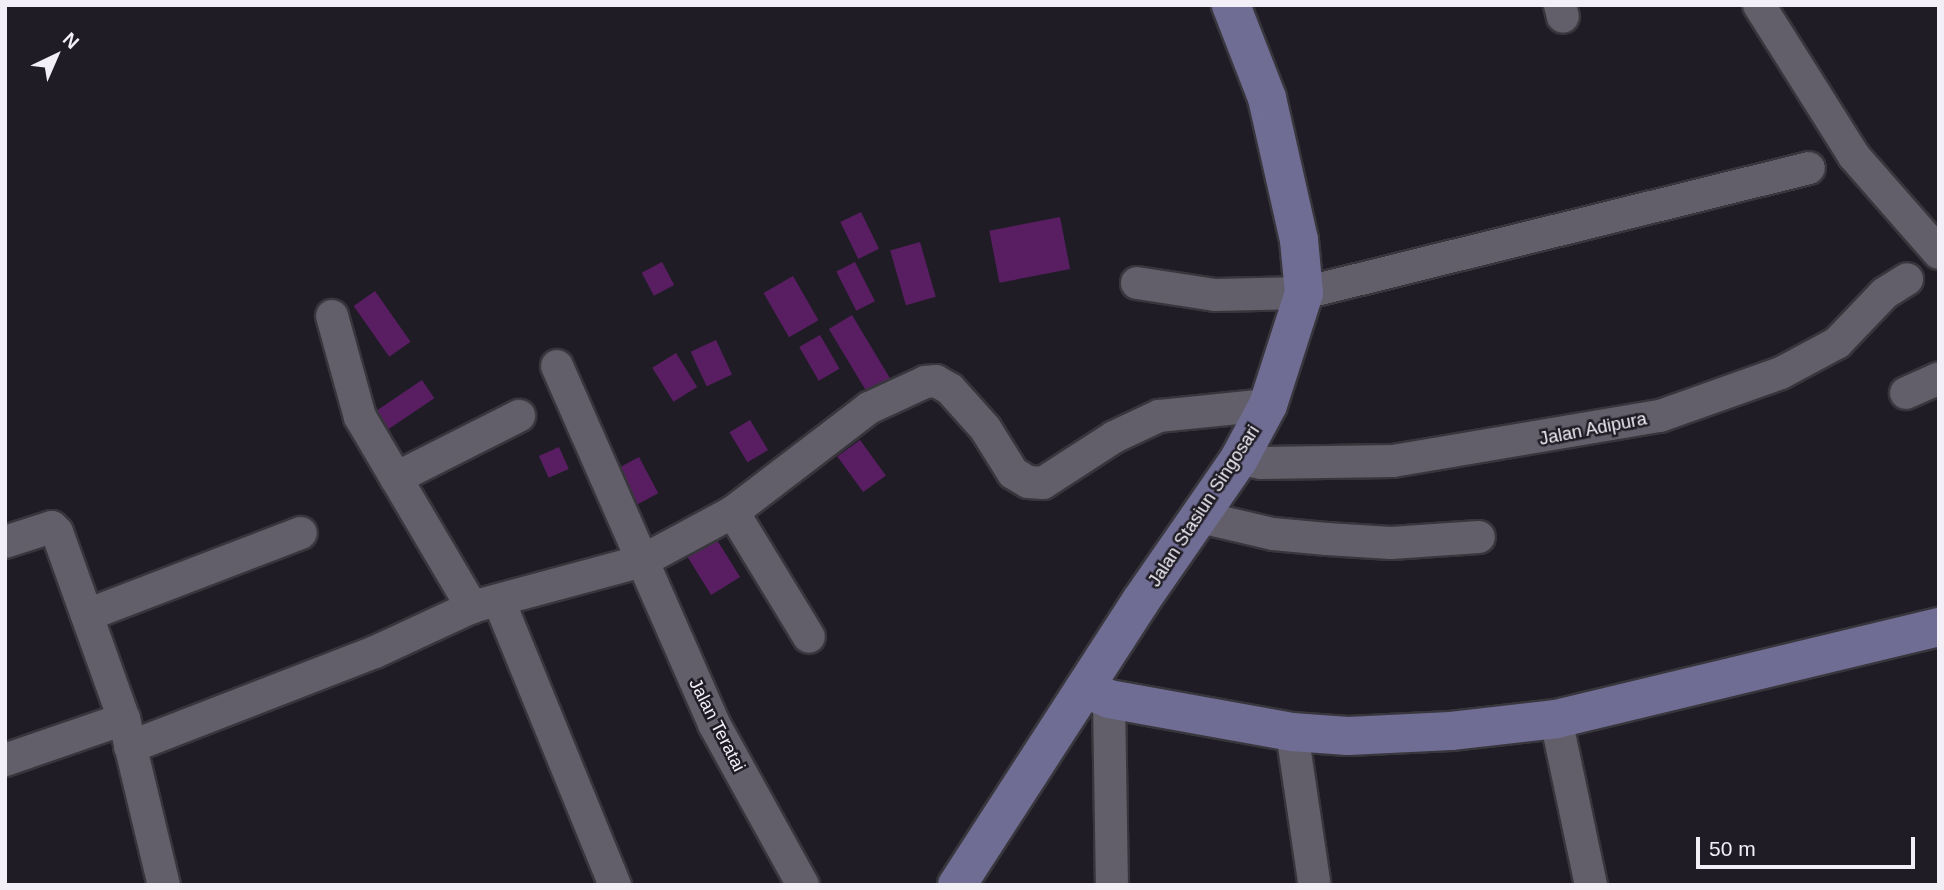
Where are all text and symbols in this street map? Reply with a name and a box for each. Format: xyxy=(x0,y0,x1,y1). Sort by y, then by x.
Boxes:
north arrow xyxy=(21,21,91,91)
text: N xyxy=(59,28,83,53)
street label: Jalan Adipura xyxy=(1537,408,1649,450)
street label: Jalan Stasiun Singosari xyxy=(1144,421,1264,591)
street label: Jalan Teratai xyxy=(684,675,750,775)
scale bar xyxy=(1699,824,1918,868)
text: 50 m xyxy=(1709,837,1756,860)

